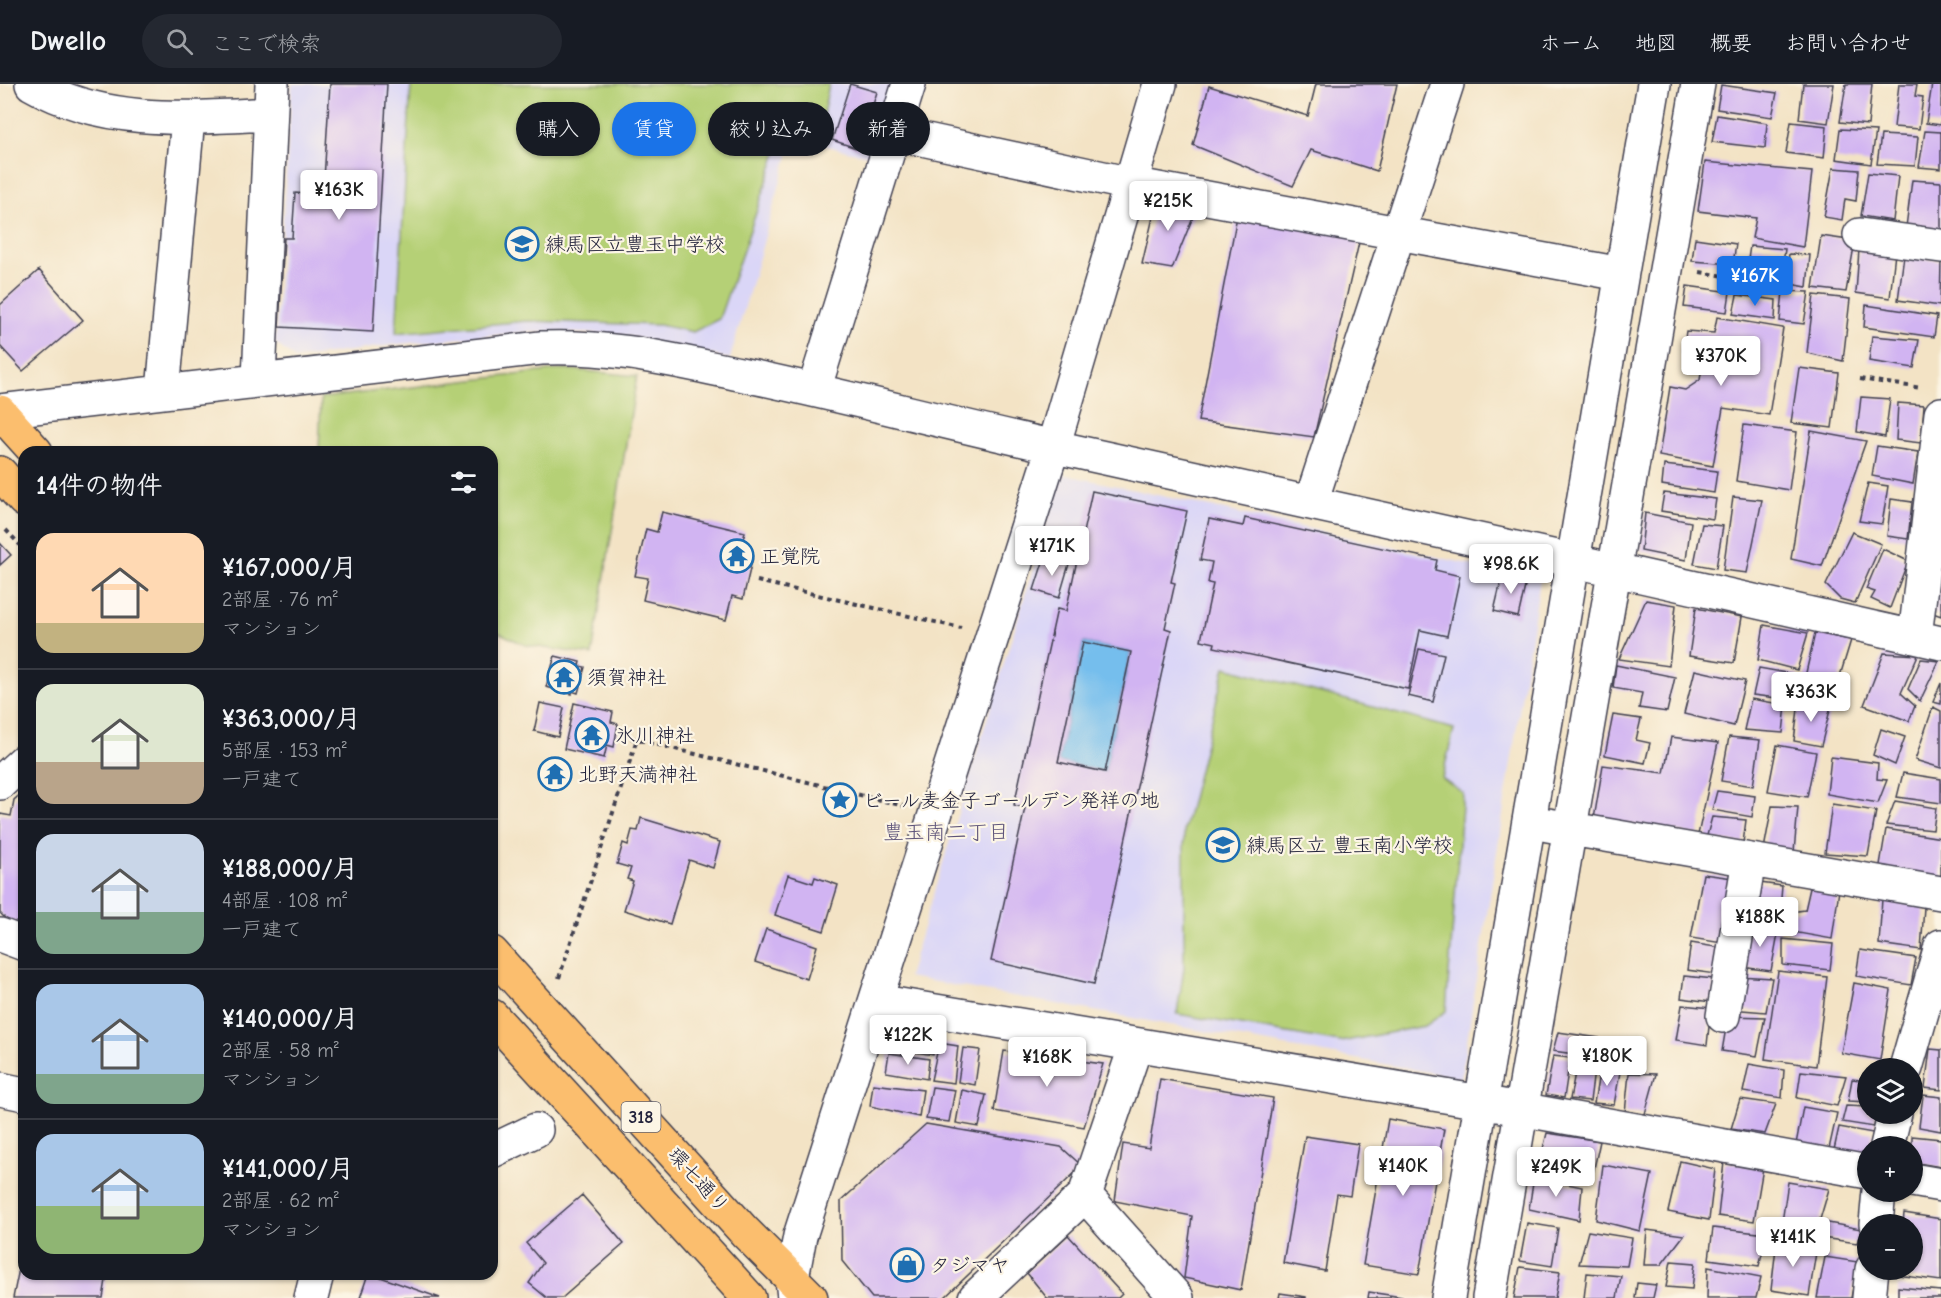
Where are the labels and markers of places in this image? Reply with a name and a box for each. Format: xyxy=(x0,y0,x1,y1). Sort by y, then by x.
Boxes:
pin: ¥163K xyxy=(297,170,381,221)
pin: ¥215K xyxy=(1126,181,1210,232)
school or university icon: 練馬区立豊玉中学校 xyxy=(504,226,540,262)
place label: 練馬区立豊玉中学校 xyxy=(545,233,725,256)
pin: ¥167K xyxy=(1713,256,1797,307)
pin: ¥370K xyxy=(1679,336,1763,387)
pin: ¥171K xyxy=(1010,526,1094,577)
temple icon: 正覚院 xyxy=(719,538,755,574)
pin: ¥98.6K xyxy=(1462,544,1560,595)
place label: 正覚院 xyxy=(760,545,820,568)
temple icon: 須賀神社 xyxy=(546,659,582,695)
place label: 須賀神社 xyxy=(587,666,667,689)
pin: ¥363K xyxy=(1769,672,1853,723)
temple icon: 氷川神社 xyxy=(574,717,610,753)
place label: 氷川神社 xyxy=(615,724,695,747)
temple icon: 北野天満神社 xyxy=(537,756,573,792)
place label: 北野天満神社 xyxy=(578,763,698,786)
place icon: ビール麦金子ゴールデン発祥の地 xyxy=(822,782,858,818)
place label: ビール麦金子ゴールデン発祥の地 xyxy=(863,789,1160,812)
school or university icon: 練馬区立 豊玉南小学校 xyxy=(1205,827,1241,863)
place label: 練馬区立 豊玉南小学校 xyxy=(1246,834,1453,857)
pin: ¥188K xyxy=(1718,897,1802,948)
pin: ¥122K xyxy=(866,1015,950,1066)
pin: ¥180K xyxy=(1565,1036,1649,1087)
pin: ¥168K xyxy=(1005,1037,1089,1088)
pin: ¥140K xyxy=(1361,1146,1445,1197)
pin: ¥249K xyxy=(1514,1147,1598,1198)
pin: ¥141K xyxy=(1751,1217,1835,1268)
shop icon: タジマヤ xyxy=(889,1247,925,1283)
place label: タジマヤ xyxy=(930,1254,1010,1277)

